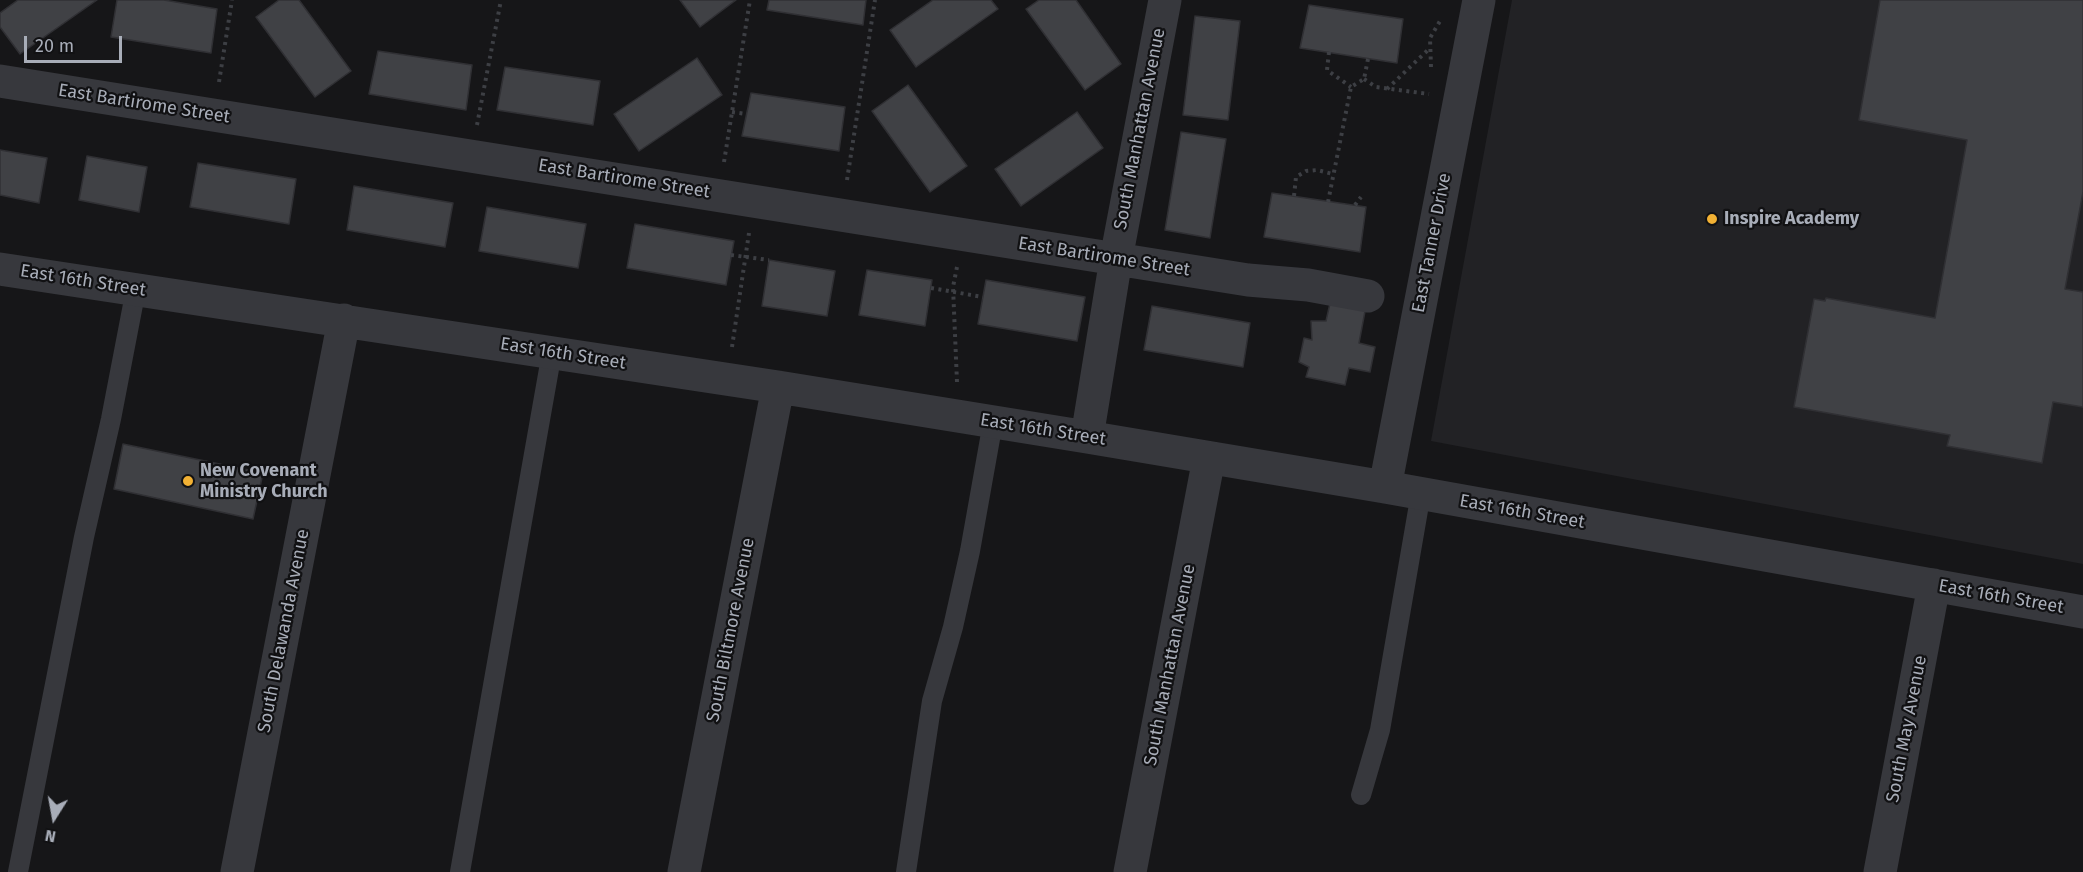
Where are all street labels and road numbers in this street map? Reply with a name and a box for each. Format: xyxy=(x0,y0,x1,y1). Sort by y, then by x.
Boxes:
street label: South Manhattan Avenue xyxy=(1110,26,1170,232)
street label: East Bartirome Street xyxy=(57,80,231,128)
street label: East Bartirome Street xyxy=(537,155,711,203)
street label: East Tanner Drive xyxy=(1408,171,1456,315)
street label: East Bartirome Street xyxy=(1017,233,1191,281)
street label: East 16th Street xyxy=(19,260,147,302)
street label: East 16th Street xyxy=(499,333,627,375)
street label: East 16th Street xyxy=(979,409,1107,451)
street label: East 16th Street xyxy=(1458,490,1586,534)
street label: South Delawanda Avenue xyxy=(254,527,314,735)
street label: South Biltmore Avenue xyxy=(703,536,759,724)
street label: South Manhattan Avenue xyxy=(1140,562,1200,768)
street label: East 16th Street xyxy=(1937,575,2065,619)
street label: South May Avenue xyxy=(1882,654,1932,804)

